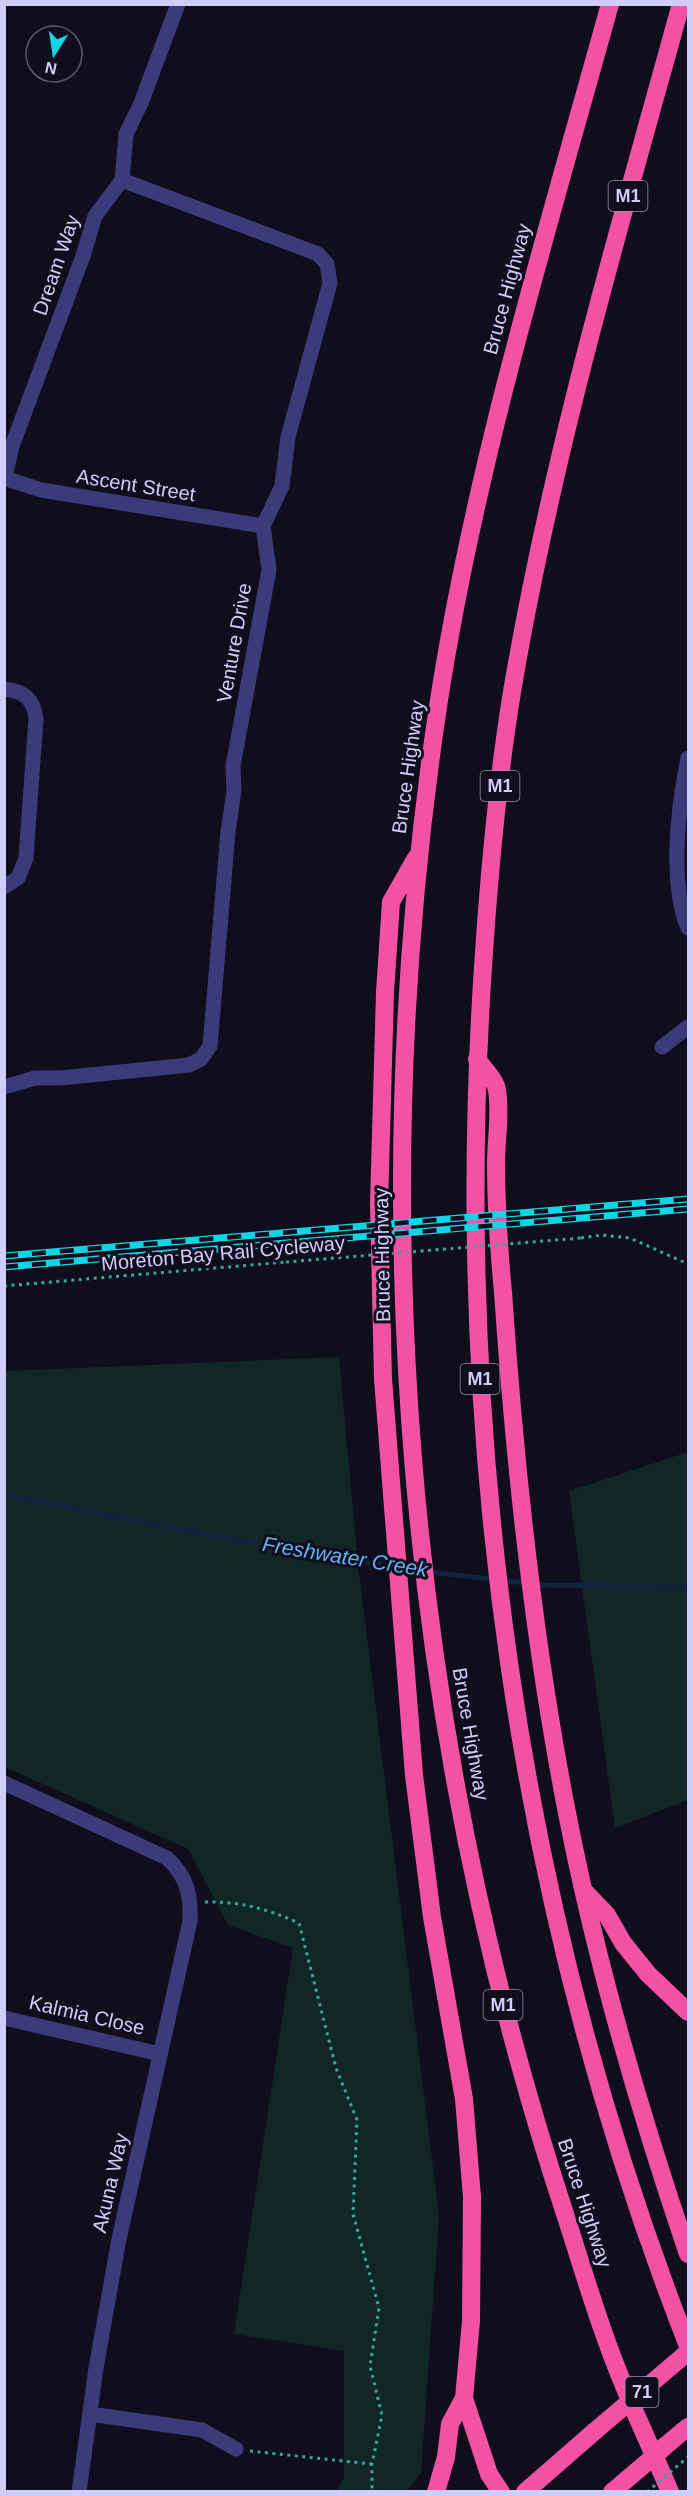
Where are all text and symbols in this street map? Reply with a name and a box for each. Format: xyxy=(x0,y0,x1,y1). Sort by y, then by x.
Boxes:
north arrow xyxy=(24,24,84,84)
text: N xyxy=(44,59,58,78)
road number: M1 xyxy=(608,181,648,211)
street label: Dream Way xyxy=(29,212,83,318)
street label: Bruce Highway xyxy=(479,221,535,357)
street label: Ascent Street xyxy=(75,465,197,505)
street label: Venture Drive xyxy=(213,581,255,705)
street label: Bruce Highway xyxy=(388,699,428,835)
road number: M1 xyxy=(480,771,520,801)
street label: Bruce Highway xyxy=(370,1188,394,1322)
street label: Moreton Bay Rail Cycleway xyxy=(100,1231,346,1275)
road number: M1 xyxy=(460,1364,500,1394)
water label: Freshwater Creek xyxy=(261,1532,431,1581)
street label: Bruce Highway xyxy=(448,1666,494,1802)
road number: M1 xyxy=(484,1990,522,2020)
street label: Kalmia Close xyxy=(27,1991,147,2039)
street label: Akuna Way xyxy=(88,2131,132,2235)
street label: Bruce Highway xyxy=(554,2136,616,2270)
road number: 71 xyxy=(626,2377,658,2407)

